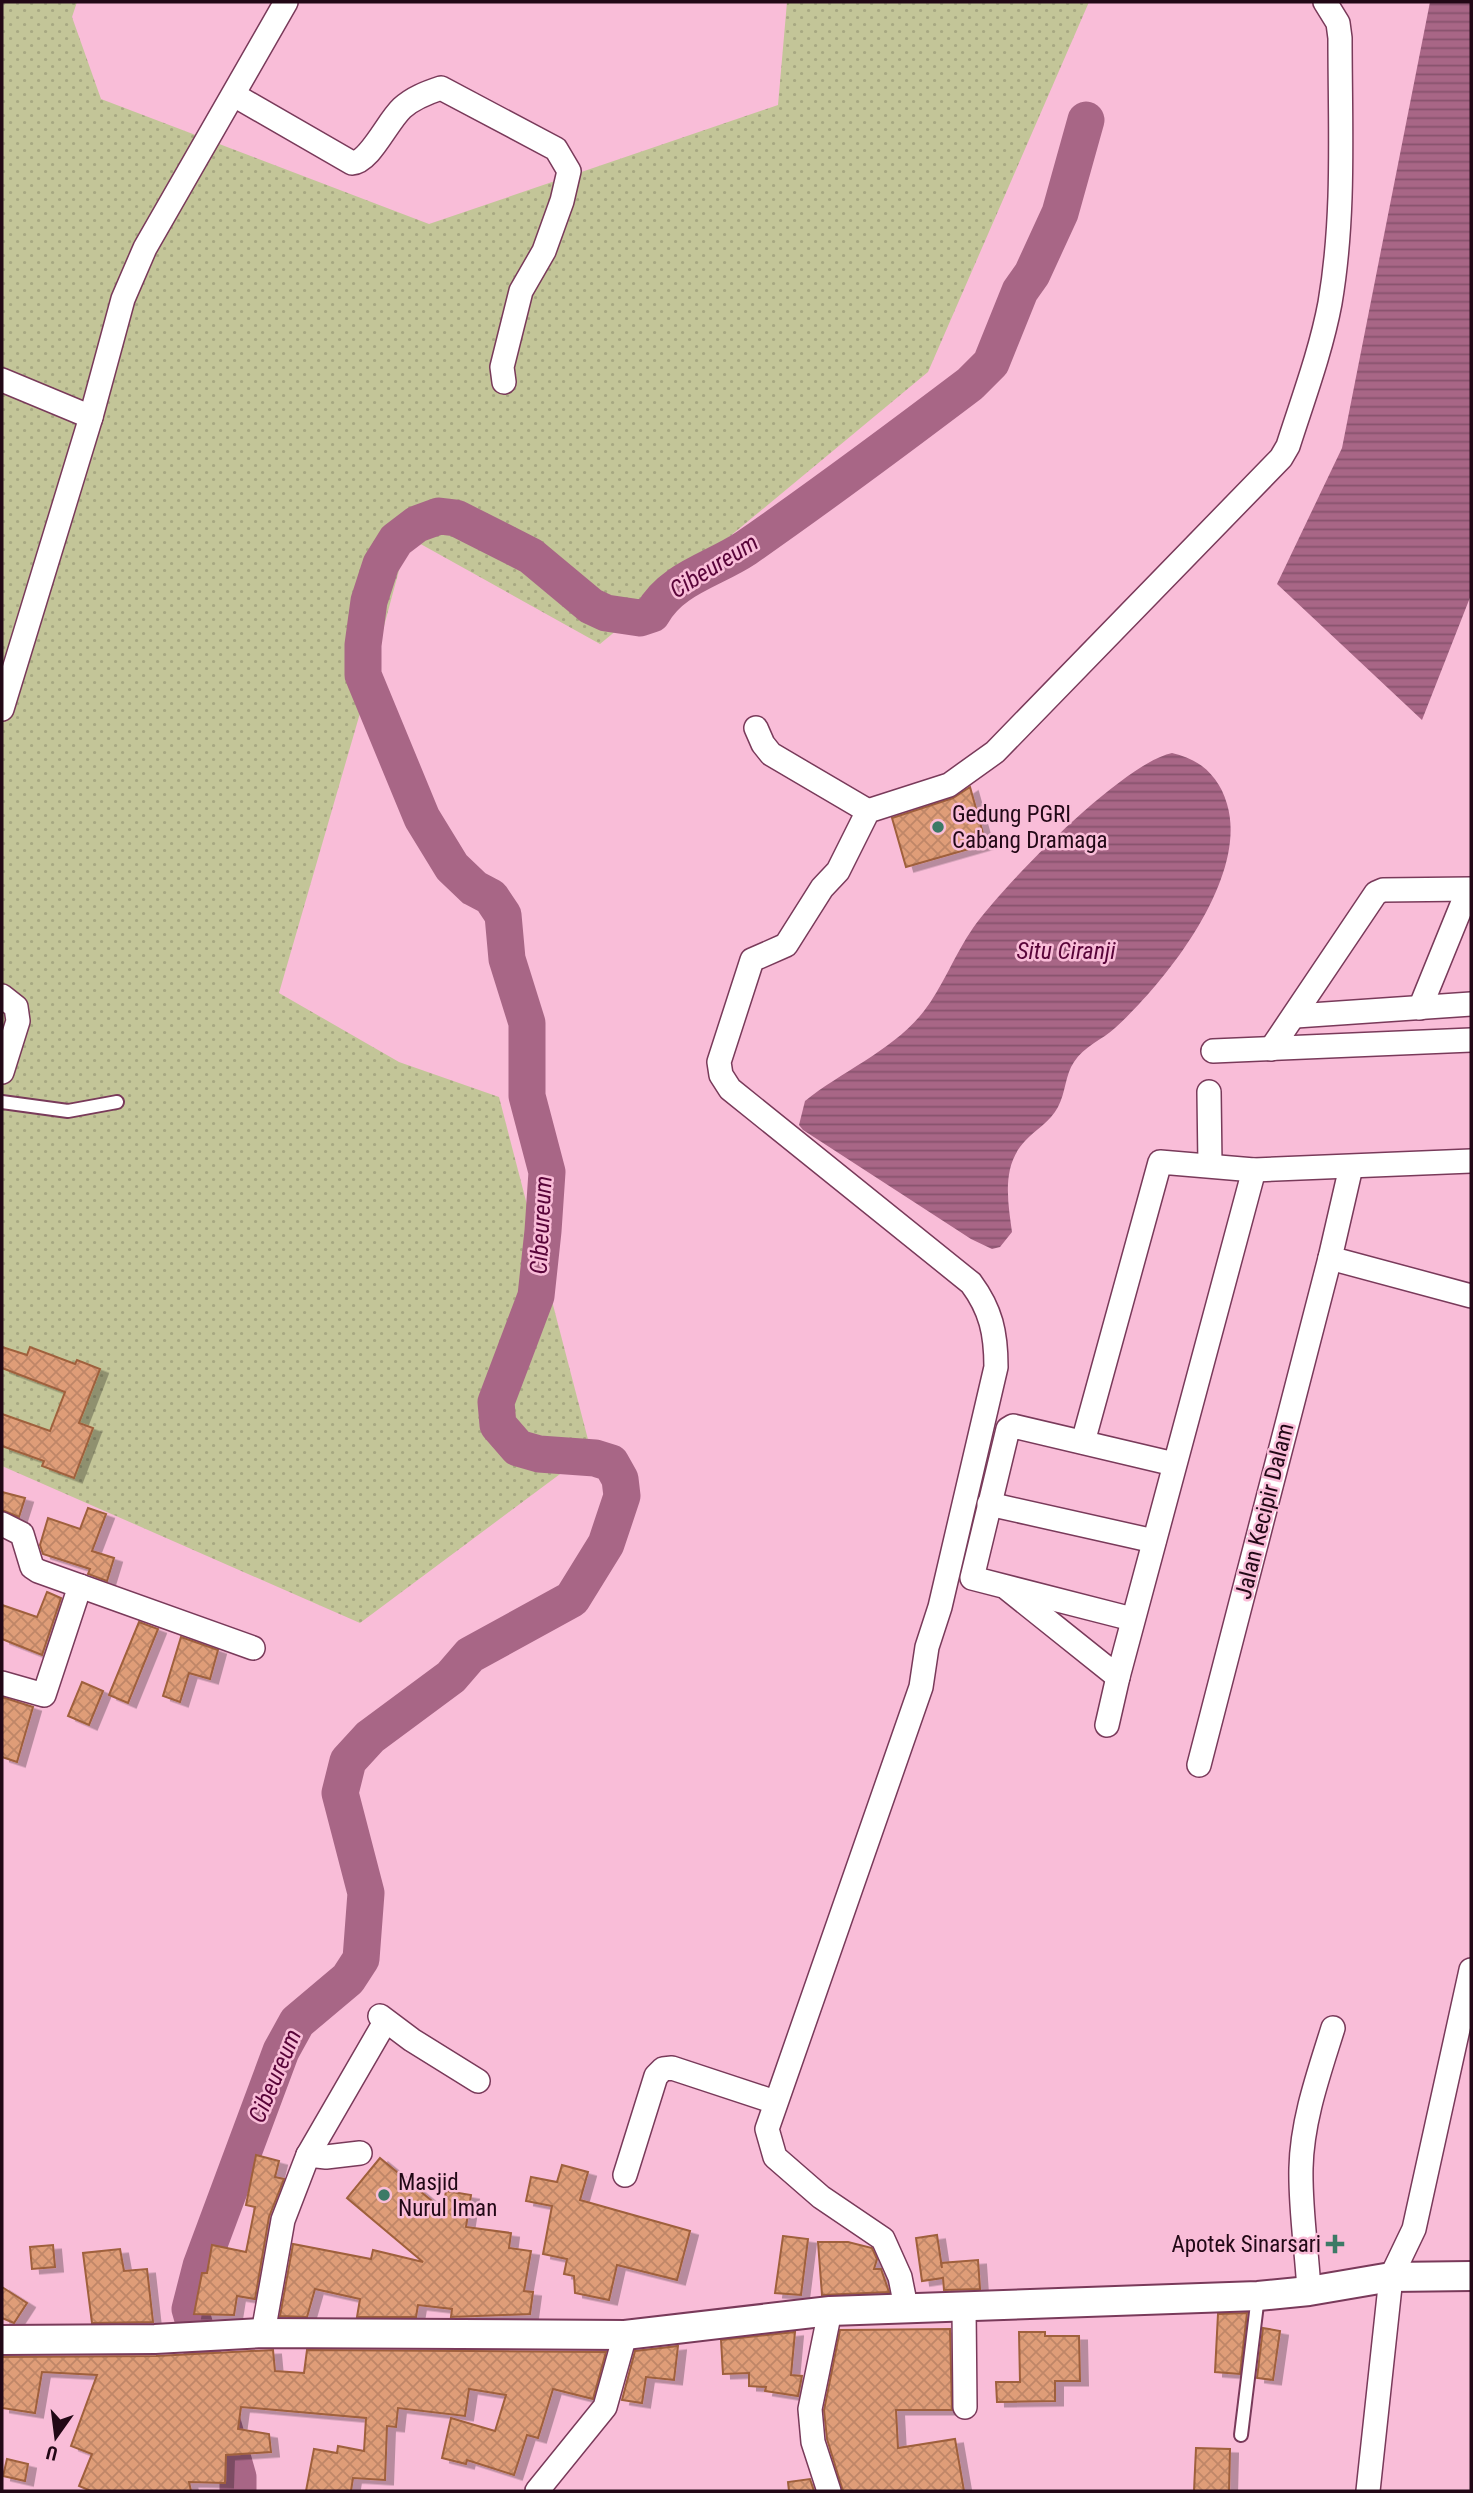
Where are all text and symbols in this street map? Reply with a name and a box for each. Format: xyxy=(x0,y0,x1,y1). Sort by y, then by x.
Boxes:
water label: Cibeureum xyxy=(665,528,763,604)
place label: Gedung PGRI Cabang Dramaga xyxy=(952,801,1108,854)
marker: Gedung PGRI Cabang Dramaga xyxy=(930,819,946,835)
water label: Situ Ciranji xyxy=(1016,937,1116,965)
water label: Cibeureum xyxy=(524,1175,558,1275)
street label: Jalan Kecipir Dalam xyxy=(1230,1420,1299,1602)
water label: Cibeureum xyxy=(243,2025,307,2127)
place label: Masjid Nurul Iman xyxy=(398,2169,497,2222)
marker: Masjid Nurul Iman xyxy=(376,2187,392,2203)
place label: Apotek Sinarsari xyxy=(1171,2231,1321,2258)
marker: Apotek Sinarsari xyxy=(1327,2236,1343,2252)
north arrow xyxy=(21,2402,91,2472)
text: U xyxy=(44,2441,60,2465)

